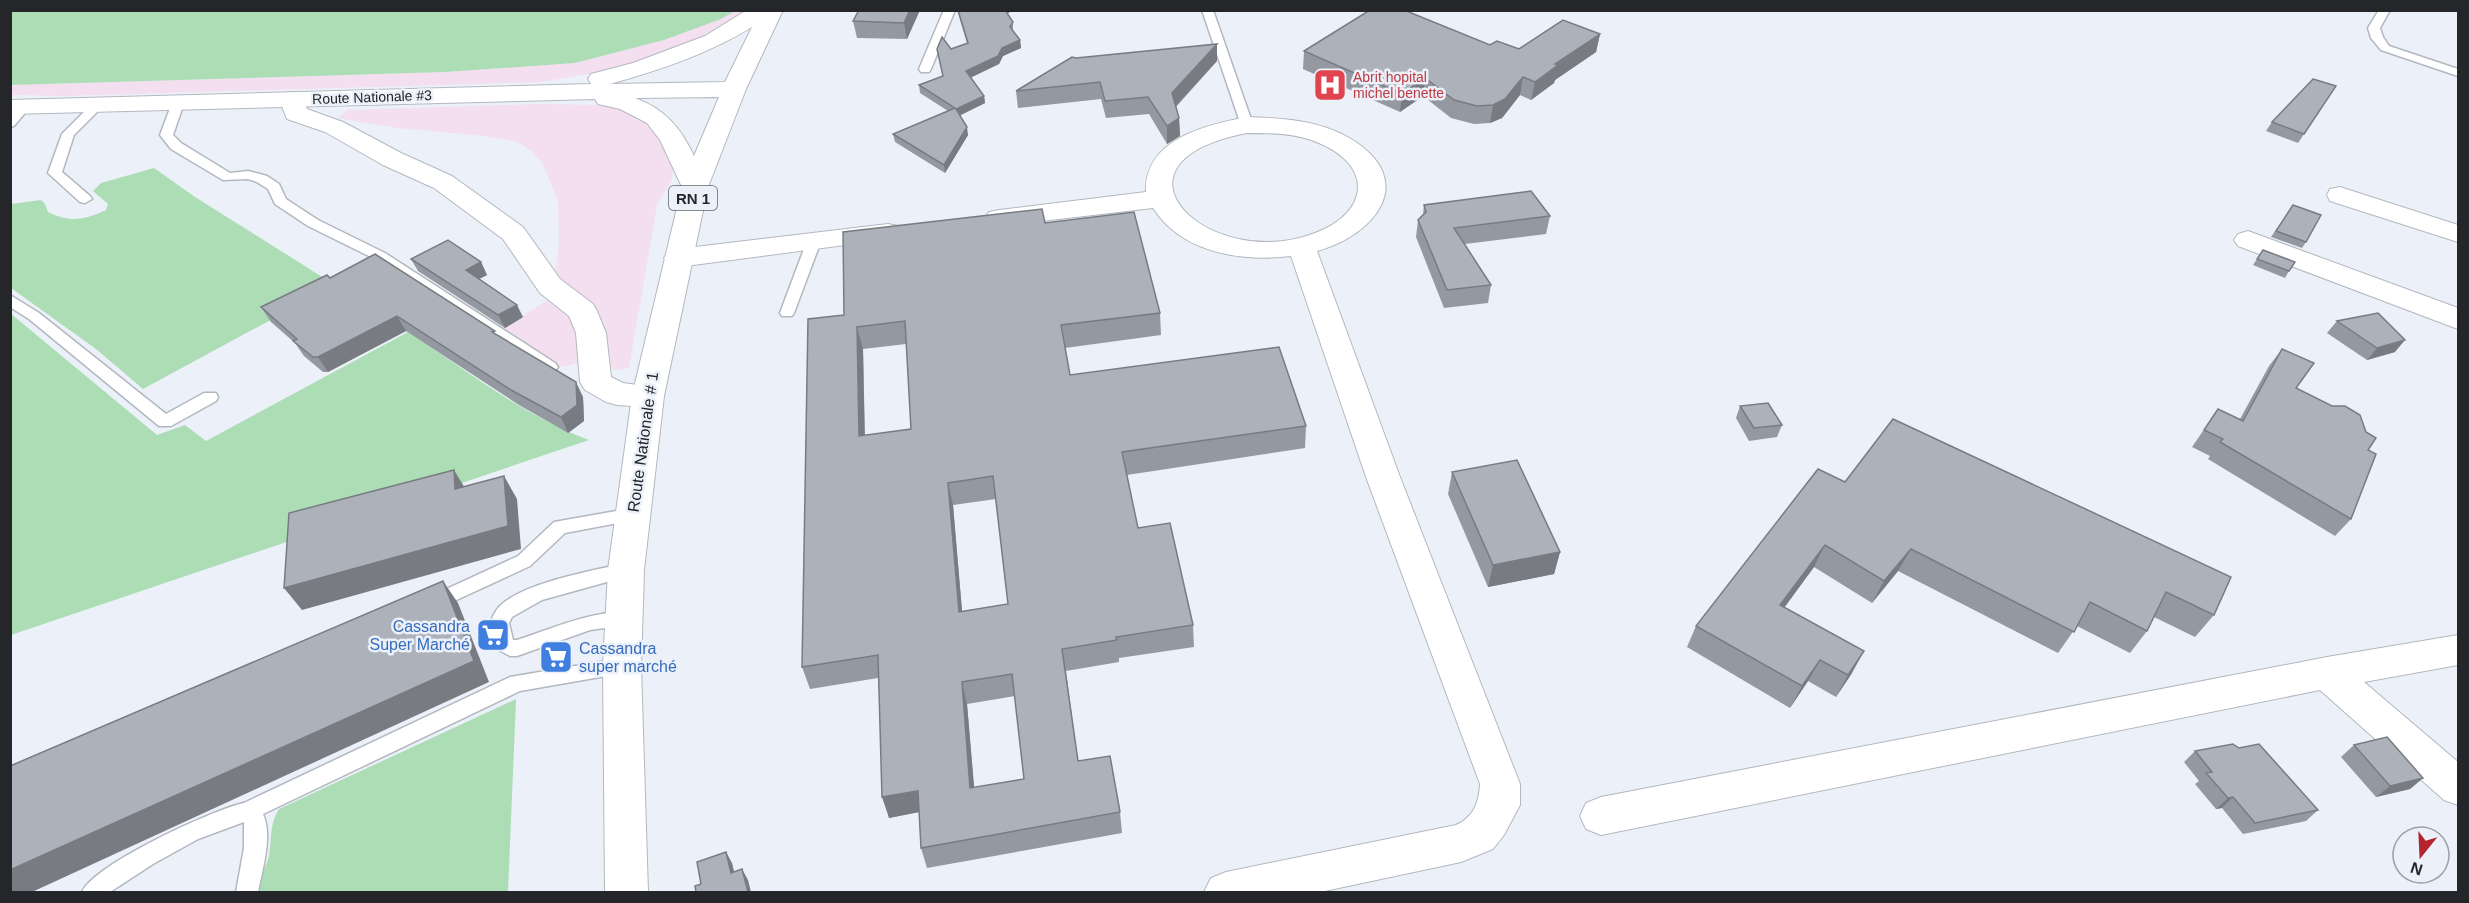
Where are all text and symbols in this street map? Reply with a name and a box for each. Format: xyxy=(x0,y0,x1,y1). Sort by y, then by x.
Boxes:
hospital icon: Abrit hopital michel benette xyxy=(1312,67,1348,103)
place label: Abrit hopital michel benette xyxy=(1353,69,1444,101)
street label: Route Nationale #3 xyxy=(312,87,432,107)
road number: RN 1 xyxy=(669,186,717,210)
street label: Route Nationale # 1 xyxy=(625,371,661,513)
supermarket icon: Cassandra Super Marché xyxy=(475,617,511,653)
place label: Cassandra Super Marché xyxy=(370,618,470,653)
supermarket icon: Cassandra super marché xyxy=(538,639,574,675)
place label: Cassandra super marché xyxy=(579,640,677,675)
north arrow xyxy=(2391,825,2451,885)
text: N xyxy=(2408,859,2425,879)

